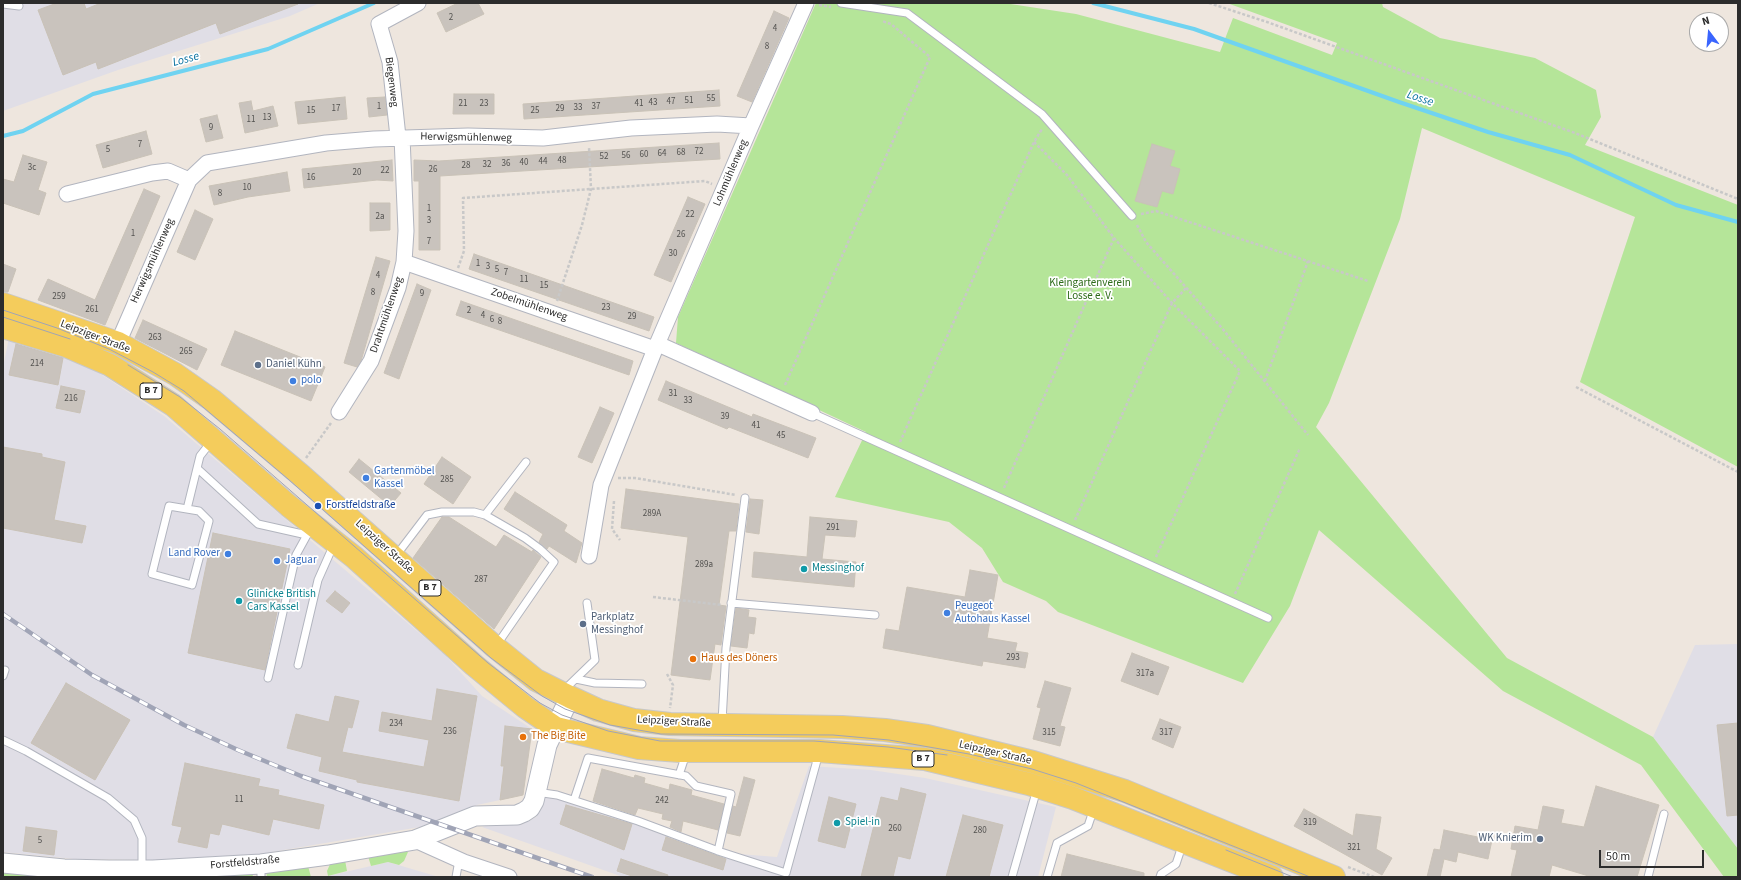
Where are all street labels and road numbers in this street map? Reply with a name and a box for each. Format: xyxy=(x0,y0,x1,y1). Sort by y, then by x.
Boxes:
street label: Biegenweg xyxy=(381,56,401,108)
street label: Herwigsmühlenweg xyxy=(420,131,512,145)
street label: Lohmühlenweg xyxy=(711,138,751,208)
street label: Herwigsmühlenweg xyxy=(128,217,178,305)
street label: Drahtmühlenweg xyxy=(368,275,406,355)
street label: Zobelmühlenweg xyxy=(489,286,569,324)
street label: Leipziger Straße xyxy=(58,318,132,356)
road number: B 7 xyxy=(140,383,162,399)
street label: Leipziger Straße xyxy=(352,517,416,577)
road number: B 7 xyxy=(419,580,441,596)
street label: Leipziger Straße xyxy=(637,713,711,731)
street label: Leipziger Straße xyxy=(958,738,1032,768)
road number: B 7 xyxy=(912,751,934,767)
street label: Forstfeldstraße xyxy=(210,853,280,873)

